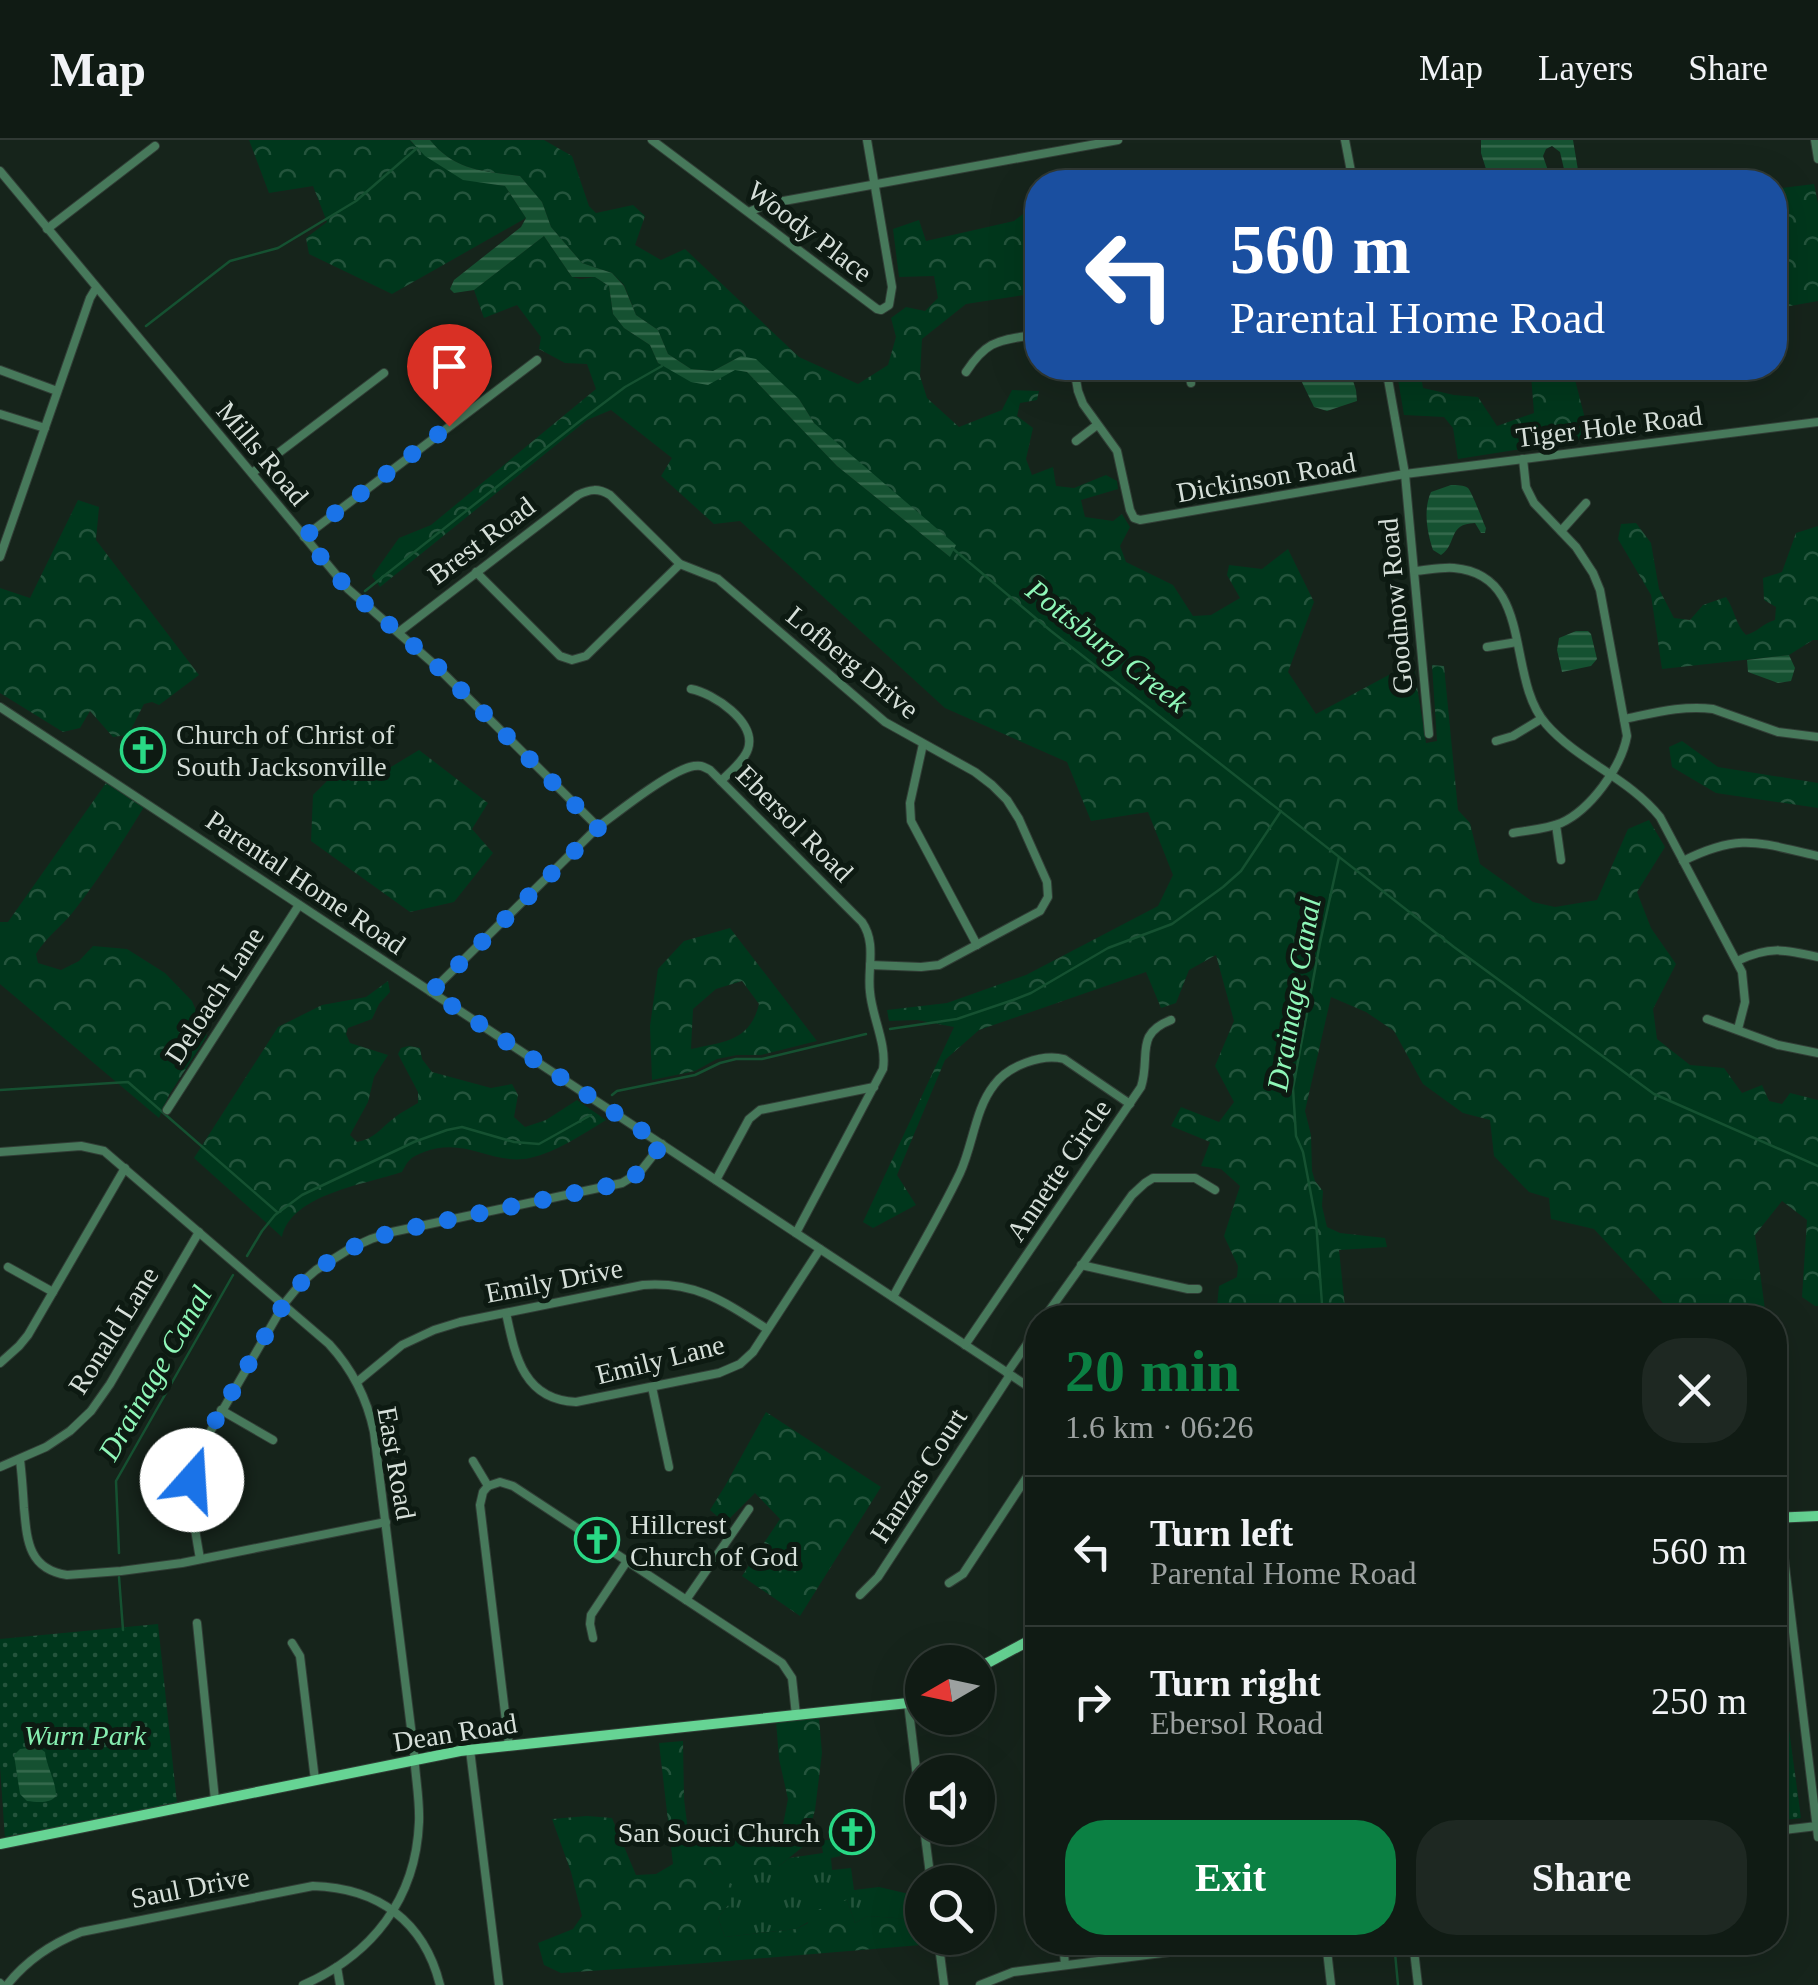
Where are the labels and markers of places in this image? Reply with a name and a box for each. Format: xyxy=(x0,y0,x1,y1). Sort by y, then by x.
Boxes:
pin xyxy=(407,324,492,427)
place label: Church of Christ of South Jacksonville xyxy=(176,719,395,782)
church icon: Church of Christ of South Jacksonville xyxy=(120,727,166,773)
place label: Hillcrest Church of God xyxy=(630,1509,798,1572)
church icon: Hillcrest Church of God xyxy=(574,1517,620,1563)
church icon: San Souci Church xyxy=(829,1809,875,1855)
place label: San Souci Church xyxy=(618,1817,820,1848)

